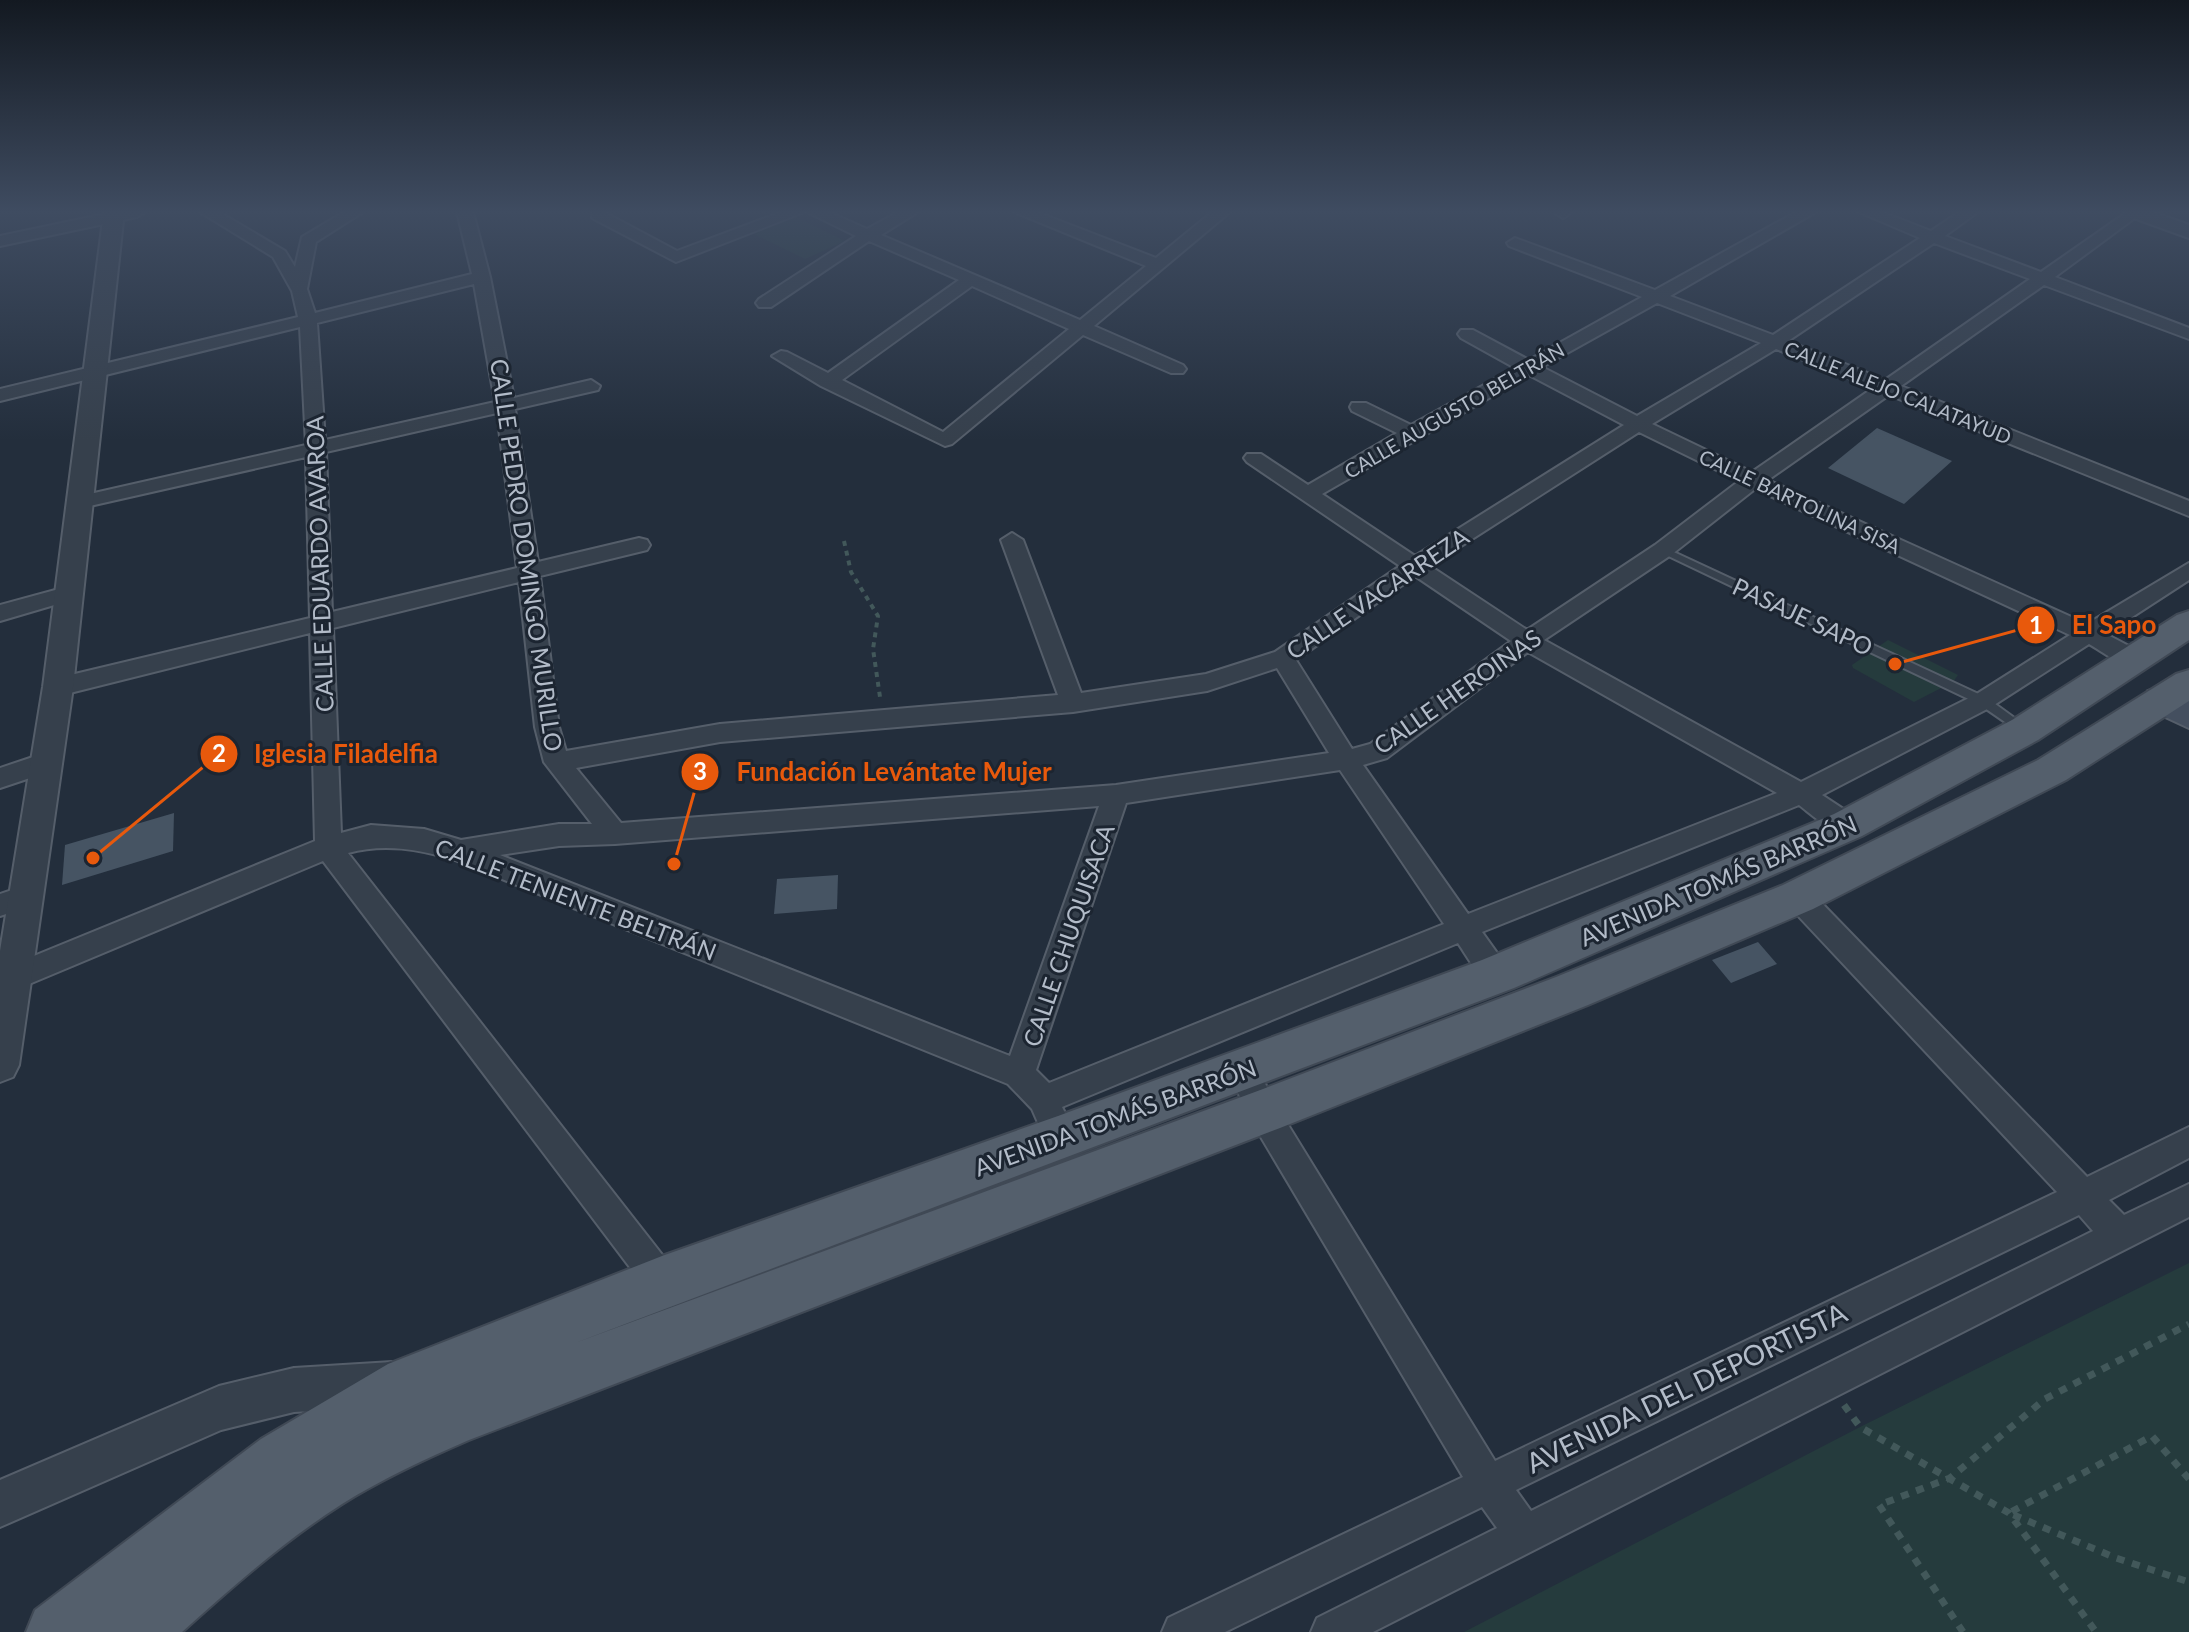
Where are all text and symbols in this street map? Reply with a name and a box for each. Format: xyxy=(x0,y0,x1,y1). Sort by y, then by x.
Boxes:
street label: CALLE ALEJO CALATAYUD xyxy=(1781,335,2015,449)
street label: CALLE AUGUSTO BELTRÁN xyxy=(1340,337,1568,483)
street label: CALLE PEDRO DOMINGO MURILLO xyxy=(485,357,569,753)
street label: CALLE EDUARDO AVAROA xyxy=(299,415,339,713)
street label: CALLE BARTOLINA SISA xyxy=(1696,444,1905,558)
street label: CALLE VACARREZA xyxy=(1280,521,1474,665)
street label: PASAJE SAPO xyxy=(1728,571,1878,661)
callout: El Sapo xyxy=(2016,600,2172,650)
text: El Sapo xyxy=(2072,608,2156,640)
text: 1 xyxy=(2029,610,2043,639)
street label: CALLE HEROINAS xyxy=(1368,622,1546,760)
callout: Iglesia Filadelfia xyxy=(199,729,454,779)
text: Iglesia Filadelfia xyxy=(254,737,438,769)
text: 2 xyxy=(212,738,226,767)
callout: Fundación Levántate Mujer xyxy=(680,747,1067,797)
text: Fundación Levántate Mujer xyxy=(736,755,1052,787)
text: 3 xyxy=(693,756,707,785)
street label: AVENIDA TOMÁS BARRÓN xyxy=(1575,808,1861,952)
street label: CALLE CHUQUISACA xyxy=(1016,819,1120,1050)
street label: CALLE TENIENTE BELTRÁN xyxy=(431,832,721,966)
street label: AVENIDA TOMÁS BARRÓN xyxy=(970,1052,1260,1182)
street label: AVENIDA DEL DEPORTISTA xyxy=(1520,1294,1852,1480)

